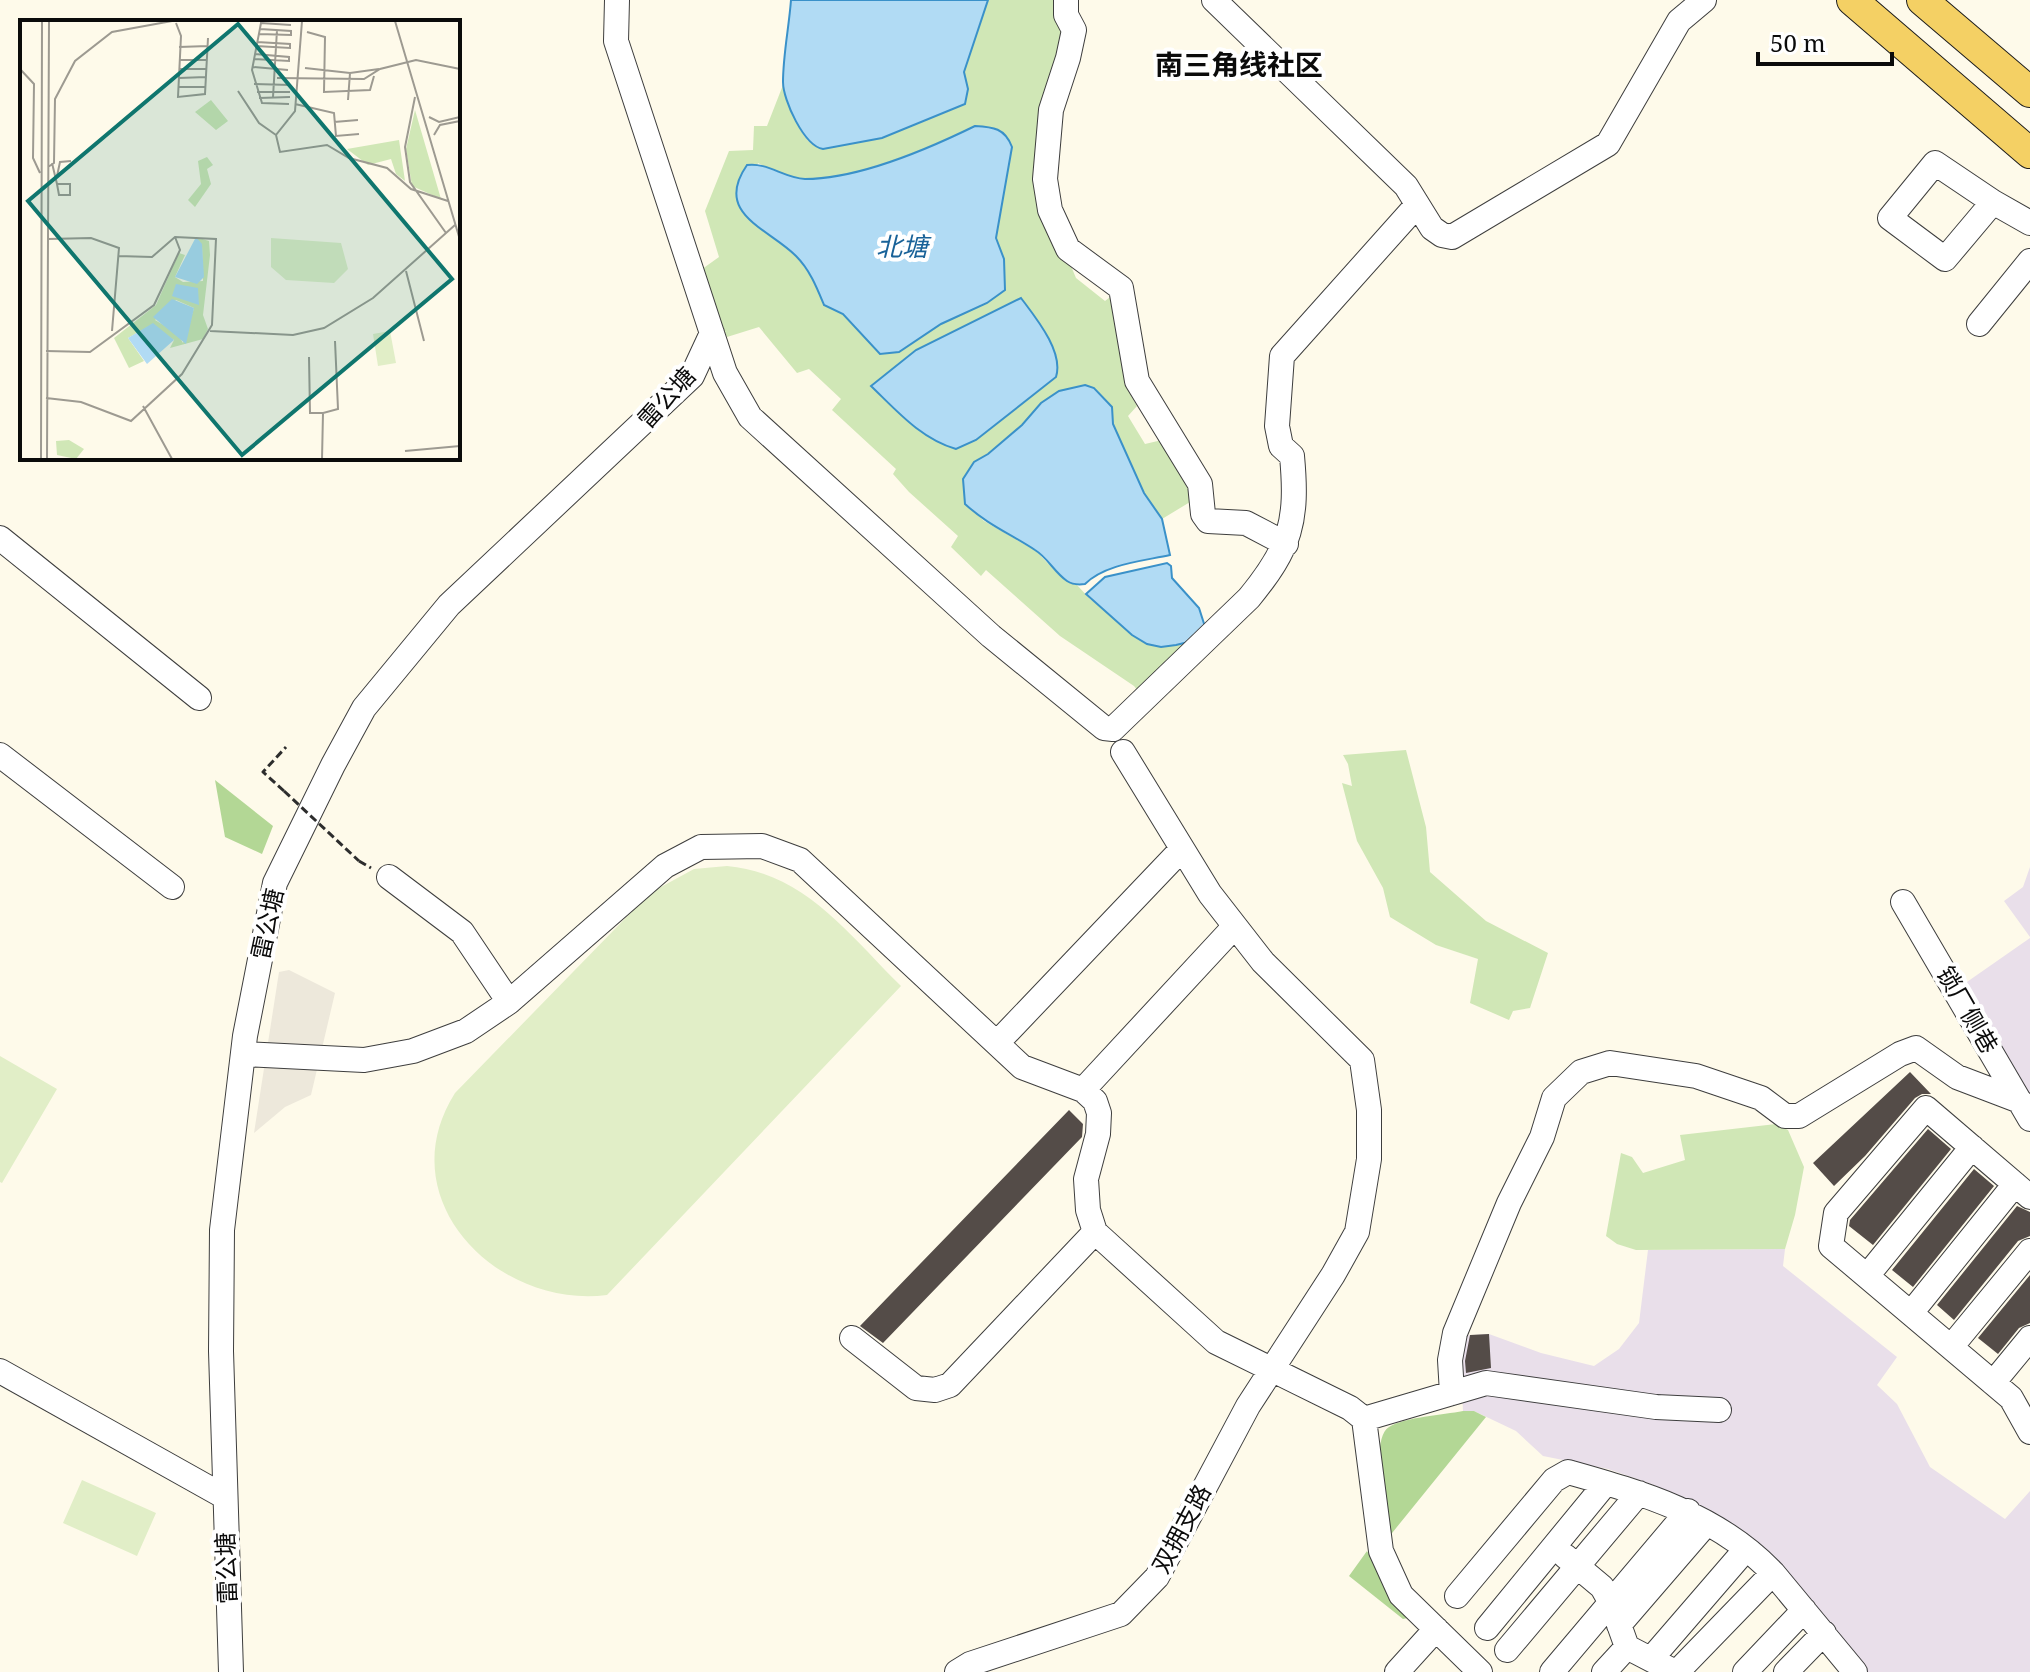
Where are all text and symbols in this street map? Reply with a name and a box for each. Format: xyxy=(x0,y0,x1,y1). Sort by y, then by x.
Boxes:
scale bar xyxy=(1758,16,1892,66)
inset map xyxy=(20,20,460,460)
text: 50 m xyxy=(1770,26,1826,59)
district label: 南三角线社区 xyxy=(1155,45,1323,83)
water label: 北塘 xyxy=(876,228,932,264)
street label: 雷公塘 xyxy=(630,359,702,435)
street label: 雷公塘 xyxy=(243,885,290,962)
street label: 锁厂侧巷 xyxy=(1930,959,2007,1059)
street label: 双拥支路 xyxy=(1144,1478,1218,1578)
street label: 雷公塘 xyxy=(208,1531,243,1605)

